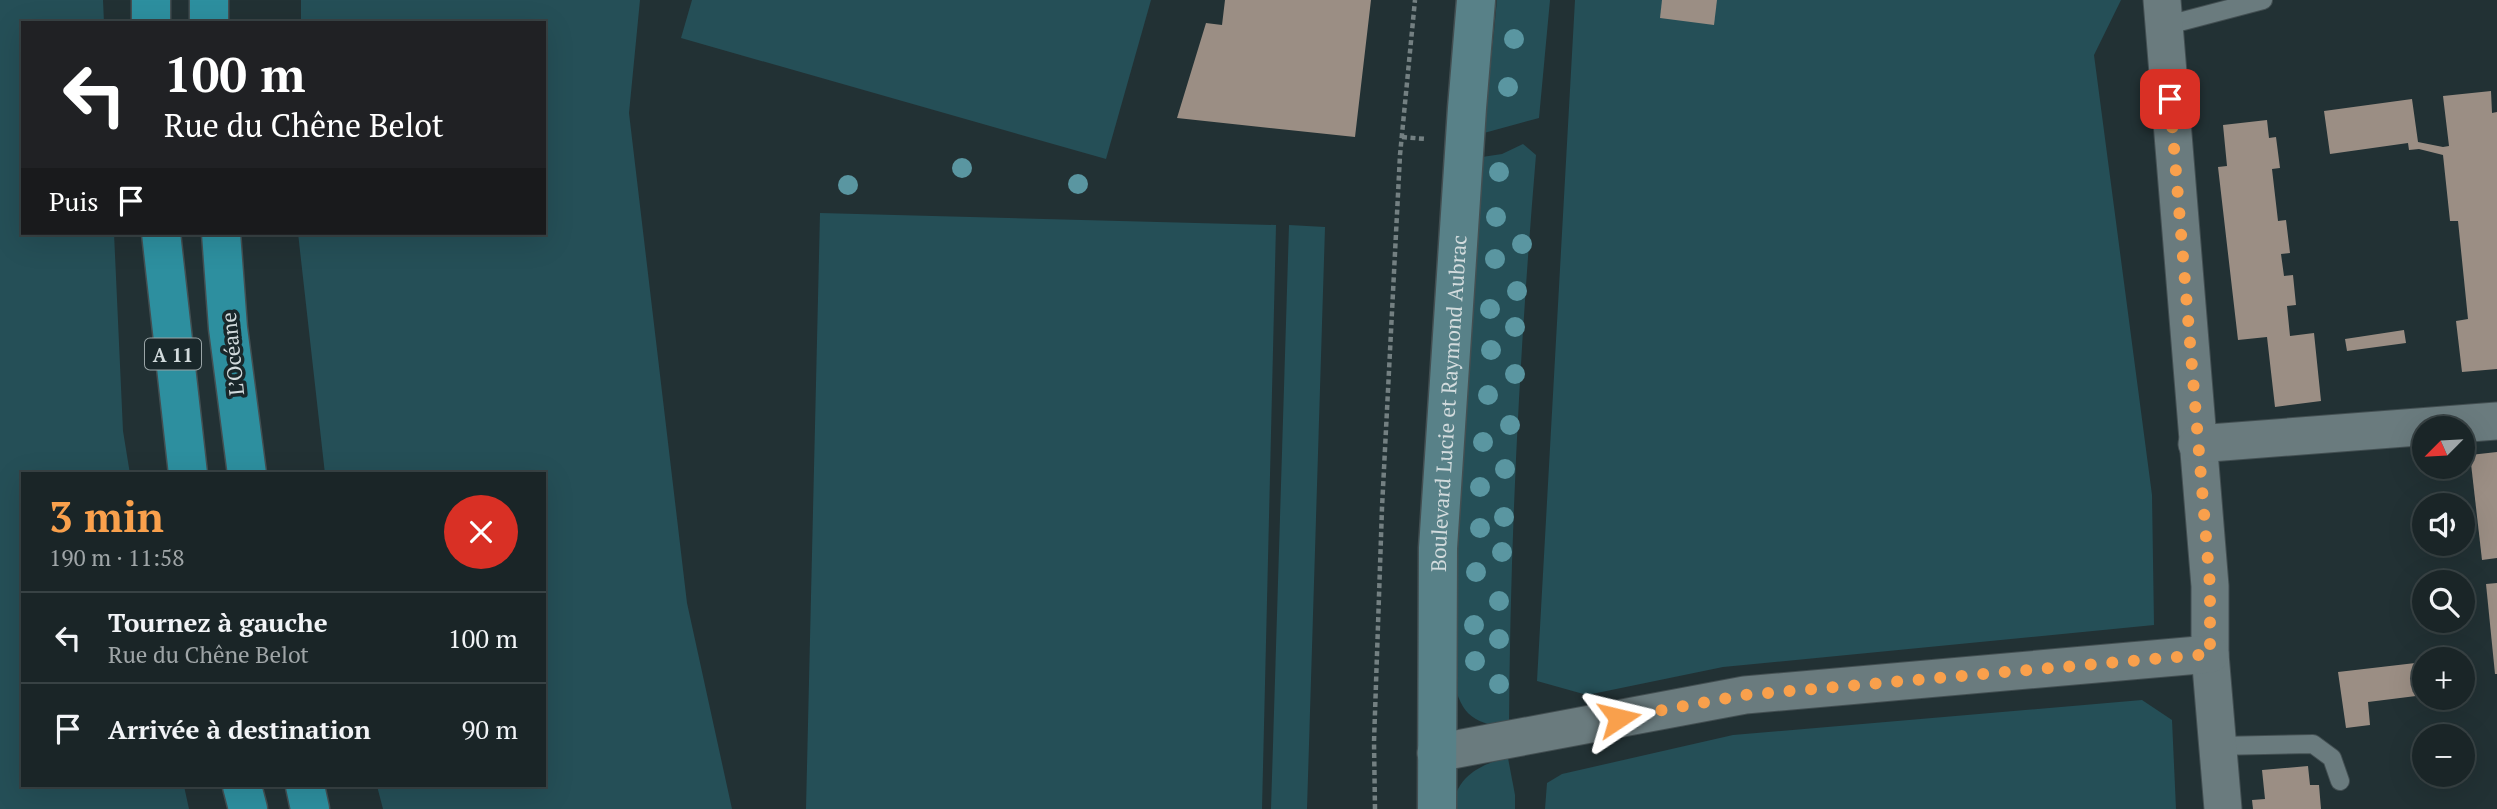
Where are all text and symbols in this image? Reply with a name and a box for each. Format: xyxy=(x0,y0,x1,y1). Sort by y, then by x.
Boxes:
text: 100 m xyxy=(164,41,306,106)
icon: left xyxy=(49,49,140,140)
pin xyxy=(2140,69,2200,129)
icon: arrive xyxy=(2151,80,2189,118)
text: Rue du Chêne Belot xyxy=(164,104,444,146)
icon: arrive xyxy=(112,182,150,220)
text: Puis xyxy=(49,184,98,218)
street label: Boulevard Lucie et Raymond Aubrac xyxy=(1424,234,1473,572)
street label: L’Océane xyxy=(214,311,250,397)
road number: A 11 xyxy=(145,338,201,370)
north arrow xyxy=(2412,416,2474,480)
map controls xyxy=(2412,416,2475,787)
text: 3 min xyxy=(49,488,164,544)
button: sound xyxy=(2412,493,2475,556)
button: close xyxy=(444,495,518,569)
text: 190 m · 11:58 xyxy=(49,542,184,573)
button: search xyxy=(2412,570,2475,633)
text: Tournez à gauche xyxy=(108,605,328,639)
icon: left xyxy=(49,619,87,657)
text: 100 m xyxy=(448,621,518,655)
text: Rue du Chêne Belot xyxy=(108,639,309,670)
button: + xyxy=(2412,647,2475,710)
position arrow xyxy=(1582,681,1656,755)
icon: arrive xyxy=(49,710,87,748)
text: Arrivée à destination xyxy=(108,712,371,746)
text: 90 m xyxy=(462,712,518,746)
button: − xyxy=(2412,724,2475,787)

